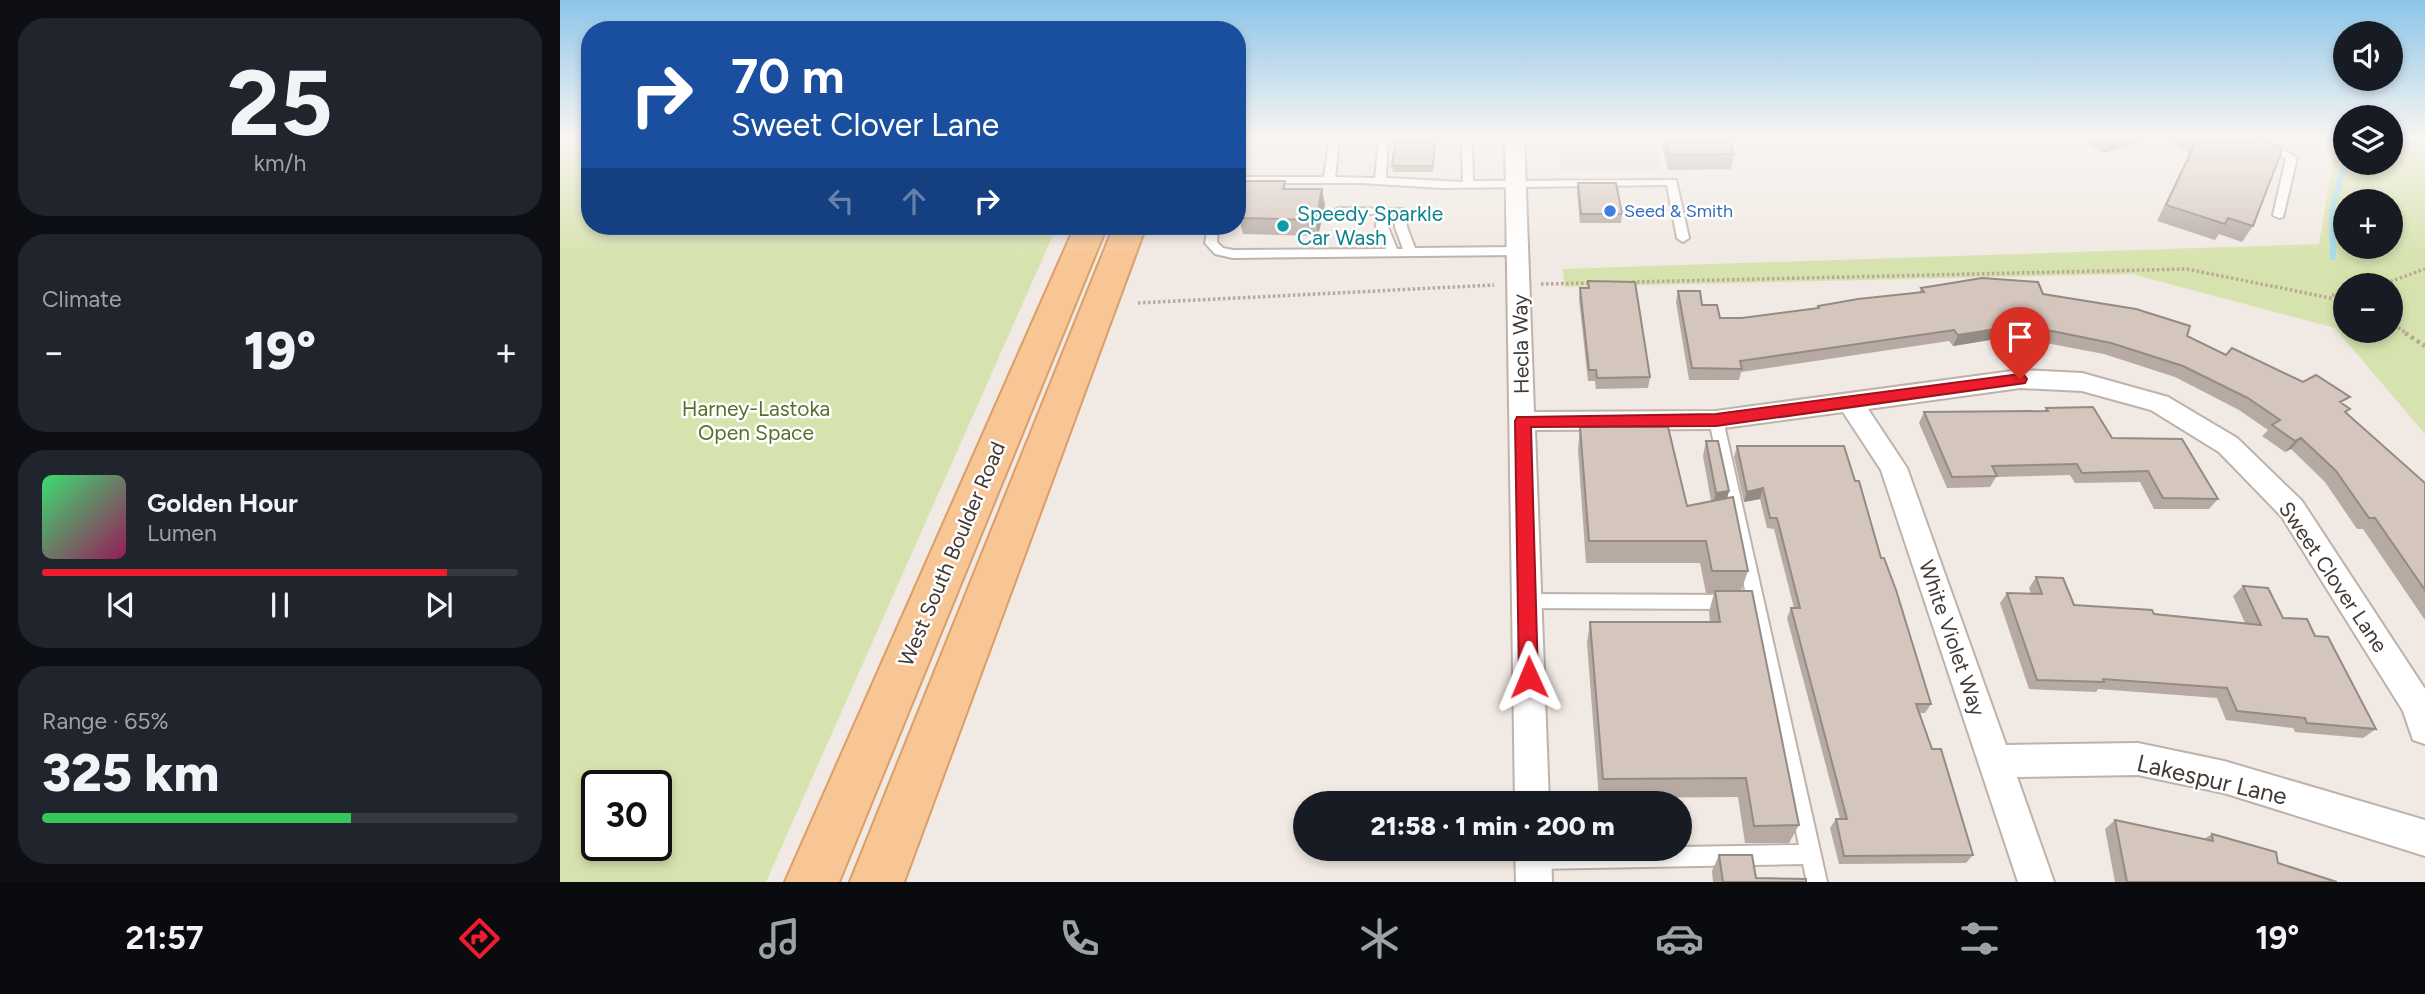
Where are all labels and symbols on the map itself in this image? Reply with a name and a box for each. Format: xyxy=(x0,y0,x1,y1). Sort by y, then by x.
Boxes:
place label: Seed & Smith xyxy=(1624,200,1733,222)
place label: Speedy Sparkle Car Wash xyxy=(1297,201,1443,250)
marker: Seed & Smith xyxy=(1602,203,1618,219)
marker: Speedy Sparkle Car Wash xyxy=(1275,218,1291,234)
street label: Hecla Way xyxy=(1507,294,1534,394)
pin xyxy=(1990,307,2050,379)
park label: Harney-Lastoka Open Space xyxy=(682,396,830,445)
street label: West South Boulder Road xyxy=(893,438,1010,670)
street label: Sweet Clover Lane xyxy=(2274,497,2393,657)
street label: White Violet Way xyxy=(1914,557,1991,719)
position arrow xyxy=(1492,640,1566,714)
street label: Lakespur Lane xyxy=(2134,748,2290,811)
speed limit sign: 30 xyxy=(581,770,672,861)

